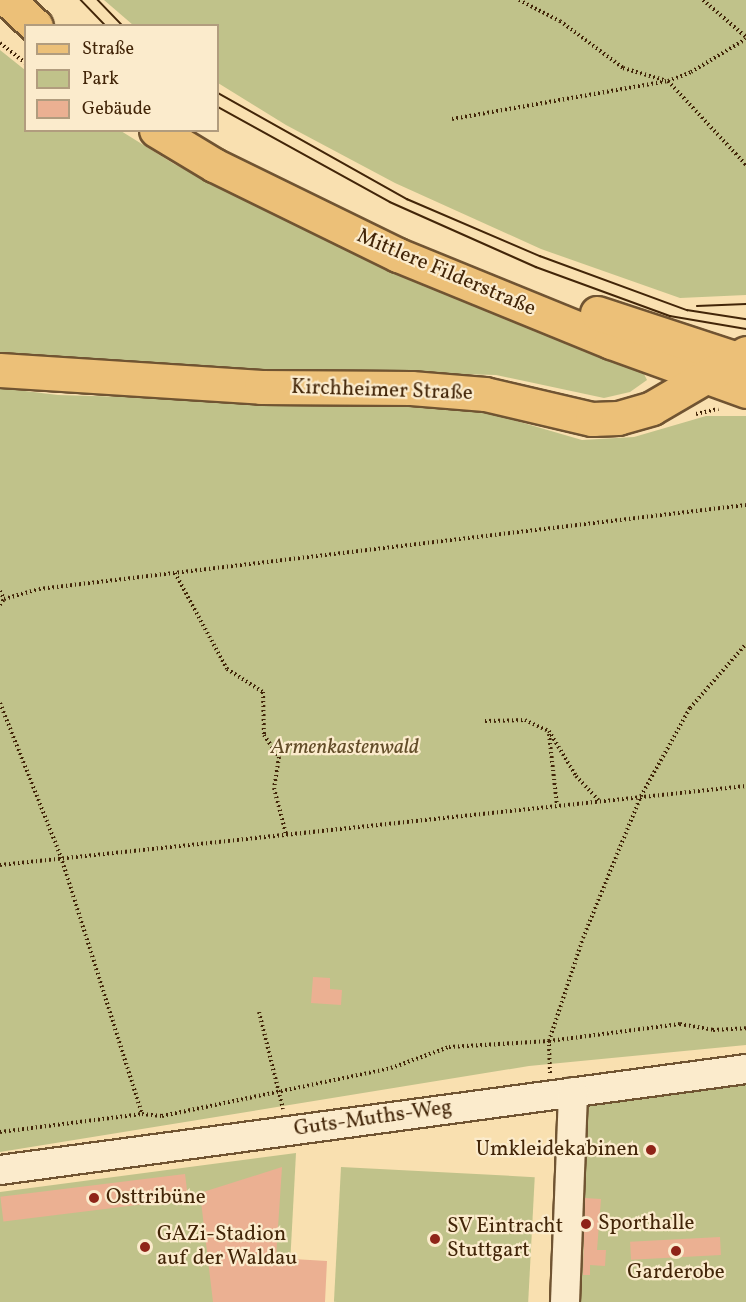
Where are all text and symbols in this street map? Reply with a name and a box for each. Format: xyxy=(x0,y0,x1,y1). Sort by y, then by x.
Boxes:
legend xyxy=(24,24,219,132)
text: Straße xyxy=(82,37,134,62)
text: Park xyxy=(82,67,119,92)
text: Gebäude xyxy=(82,97,151,122)
street label: Mittlere Filderstraße xyxy=(353,224,539,322)
street label: Kirchheimer Straße xyxy=(291,375,473,407)
park label: Armenkastenwald xyxy=(271,735,419,761)
street label: Guts-Muths-Weg xyxy=(292,1095,454,1143)
place label: Umkleidekabinen xyxy=(476,1137,639,1163)
marker: Umkleidekabinen xyxy=(644,1143,658,1157)
place label: Osttribüne xyxy=(106,1185,206,1211)
marker: Osttribüne xyxy=(87,1191,101,1205)
place label: Sporthalle xyxy=(598,1211,694,1237)
place label: SV Eintracht Stuttgart xyxy=(447,1214,564,1264)
marker: Sporthalle xyxy=(579,1217,593,1231)
place label: GAZi-Stadion auf der Waldau xyxy=(157,1222,296,1272)
marker: SV Eintracht Stuttgart xyxy=(428,1232,442,1246)
marker: GAZi-Stadion auf der Waldau xyxy=(138,1240,152,1254)
marker: Garderobe xyxy=(669,1244,683,1258)
place label: Garderobe xyxy=(627,1260,725,1286)

